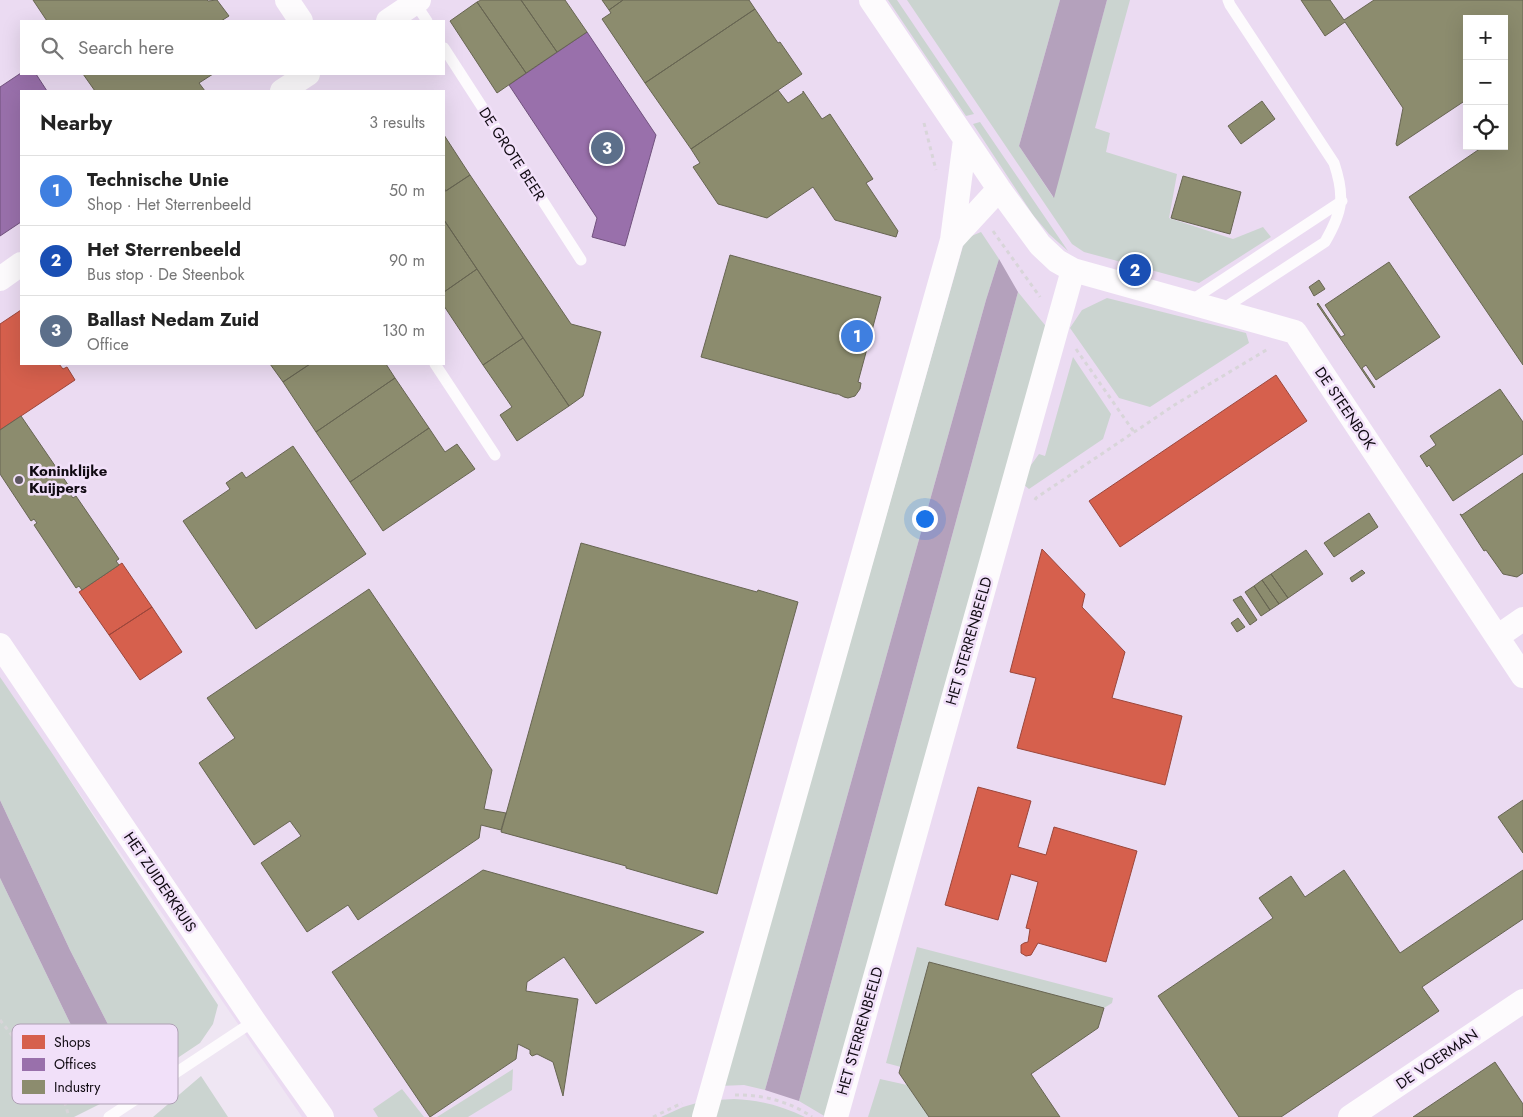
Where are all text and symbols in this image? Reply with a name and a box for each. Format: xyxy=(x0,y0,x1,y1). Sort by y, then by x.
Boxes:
map controls xyxy=(1463,15,1508,150)
button: + xyxy=(1463,15,1508,60)
search box xyxy=(20,20,445,75)
icon: search xyxy=(38,34,66,62)
text: Search here xyxy=(78,34,174,61)
button: − xyxy=(1463,60,1508,105)
street label: DE GROTE BEER xyxy=(474,103,551,206)
button: locate xyxy=(1463,105,1508,150)
text: Nearby xyxy=(40,108,112,138)
text: 3 results xyxy=(369,111,425,134)
pin: 3 xyxy=(591,129,623,167)
text: Technische Unie xyxy=(87,166,229,193)
text: 1 xyxy=(52,179,60,202)
text: 50 m xyxy=(389,179,425,202)
text: Shop · Het Sterrenbeeld xyxy=(87,193,251,216)
text: Het Sterrenbeeld xyxy=(87,236,241,263)
text: 2 xyxy=(51,249,61,272)
text: 90 m xyxy=(389,249,425,272)
pin: 2 xyxy=(1119,251,1151,289)
text: Bus stop · De Steenbok xyxy=(87,263,244,286)
text: Ballast Nedam Zuid xyxy=(87,306,259,333)
pin: 1 xyxy=(841,317,873,355)
text: 3 xyxy=(51,319,61,342)
text: 130 m xyxy=(382,319,425,342)
text: Office xyxy=(87,333,129,356)
street label: DE STEENBOK xyxy=(1309,362,1381,454)
place label: Koninklijke Kuijpers xyxy=(29,460,108,499)
marker: Koninklijke Kuijpers xyxy=(13,474,25,486)
your location xyxy=(912,506,938,532)
street label: HET STERRENBEELD xyxy=(940,574,998,708)
street label: HET ZUIDERKRUIS xyxy=(118,827,202,937)
street label: HET STERRENBEELD xyxy=(831,964,889,1098)
street label: DE VOERMAN xyxy=(1392,1023,1482,1095)
legend xyxy=(12,1024,178,1104)
text: Shops xyxy=(54,1032,91,1052)
text: Offices xyxy=(54,1054,97,1074)
text: Industry xyxy=(54,1077,101,1097)

